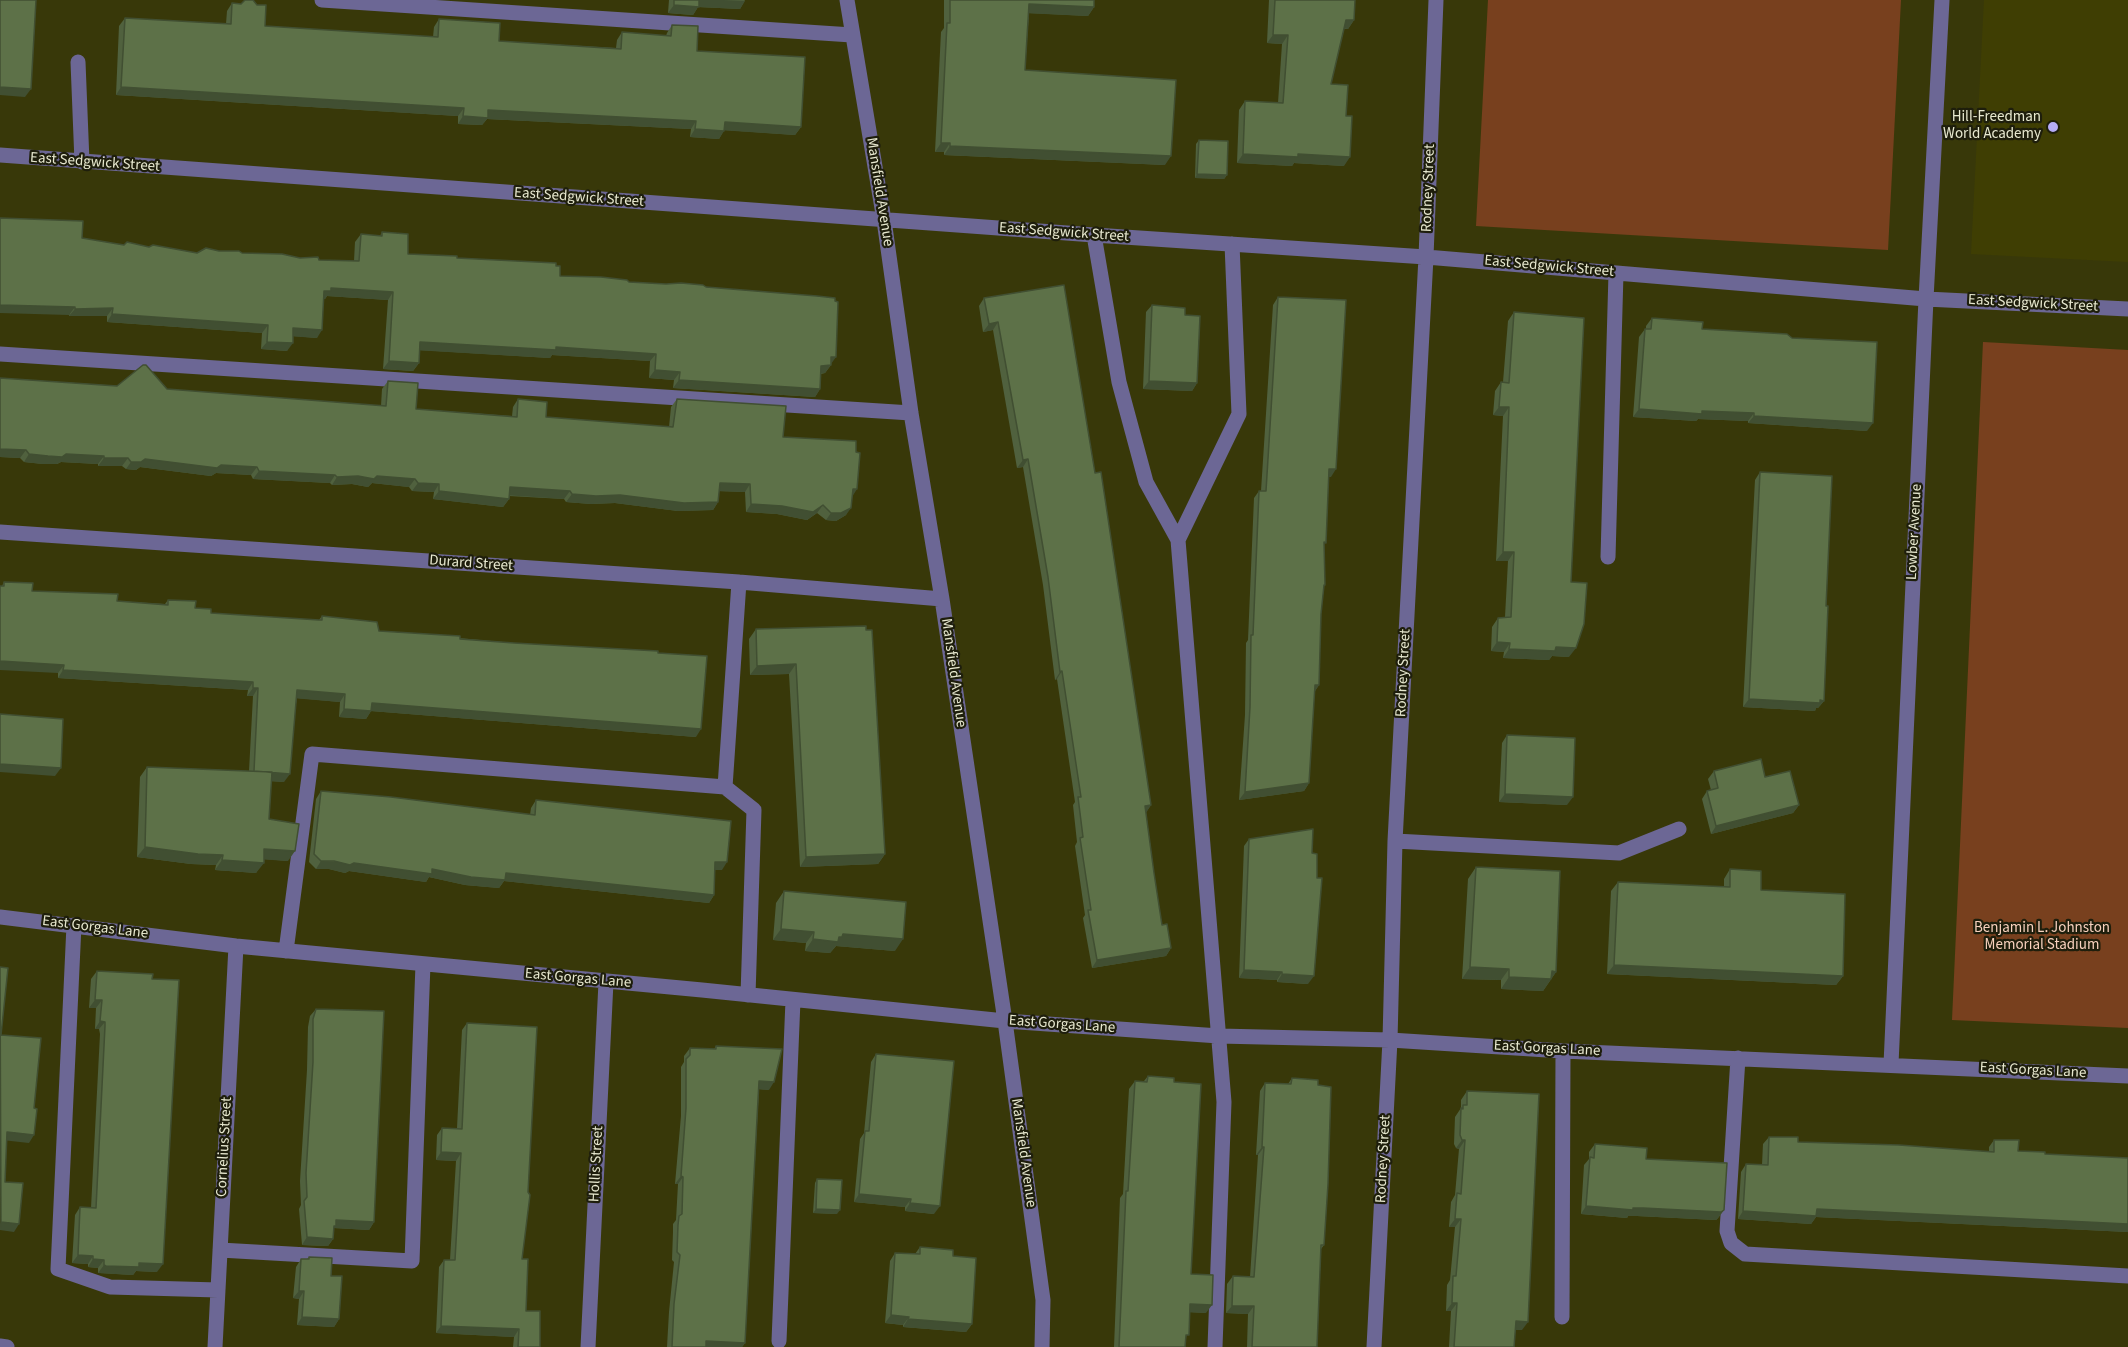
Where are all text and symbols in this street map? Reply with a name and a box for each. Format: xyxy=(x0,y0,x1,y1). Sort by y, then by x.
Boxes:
place label: Hill-Freedman World Academy xyxy=(1943,109,2041,144)
marker: Hill-Freedman World Academy xyxy=(2046,120,2060,134)
street label: Mansfield Avenue xyxy=(862,136,896,248)
street label: Rodney Street xyxy=(1418,144,1440,232)
street label: East Sedgwick Street xyxy=(29,149,161,177)
street label: East Sedgwick Street xyxy=(513,184,645,212)
street label: East Sedgwick Street xyxy=(998,219,1130,247)
street label: East Sedgwick Street xyxy=(1483,252,1615,282)
street label: East Sedgwick Street xyxy=(1968,292,2098,316)
street label: Lowber Avenue xyxy=(1903,484,1927,580)
street label: Durard Street xyxy=(429,552,513,576)
street label: Mansfield Avenue xyxy=(936,617,970,729)
street label: Rodney Street xyxy=(1393,629,1415,717)
street label: East Gorgas Lane xyxy=(41,913,149,943)
park label: Benjamin L. Johnston Memorial Stadium xyxy=(1974,920,2110,955)
street label: East Gorgas Lane xyxy=(524,965,632,993)
street label: East Gorgas Lane xyxy=(1008,1012,1116,1038)
street label: East Gorgas Lane xyxy=(1493,1037,1601,1061)
street label: East Gorgas Lane xyxy=(1979,1059,2087,1083)
street label: Cornelius Street xyxy=(213,1097,237,1197)
street label: Mansfield Avenue xyxy=(1006,1097,1040,1209)
street label: Rodney Street xyxy=(1373,1115,1395,1203)
street label: Hollis Street xyxy=(586,1126,608,1202)

